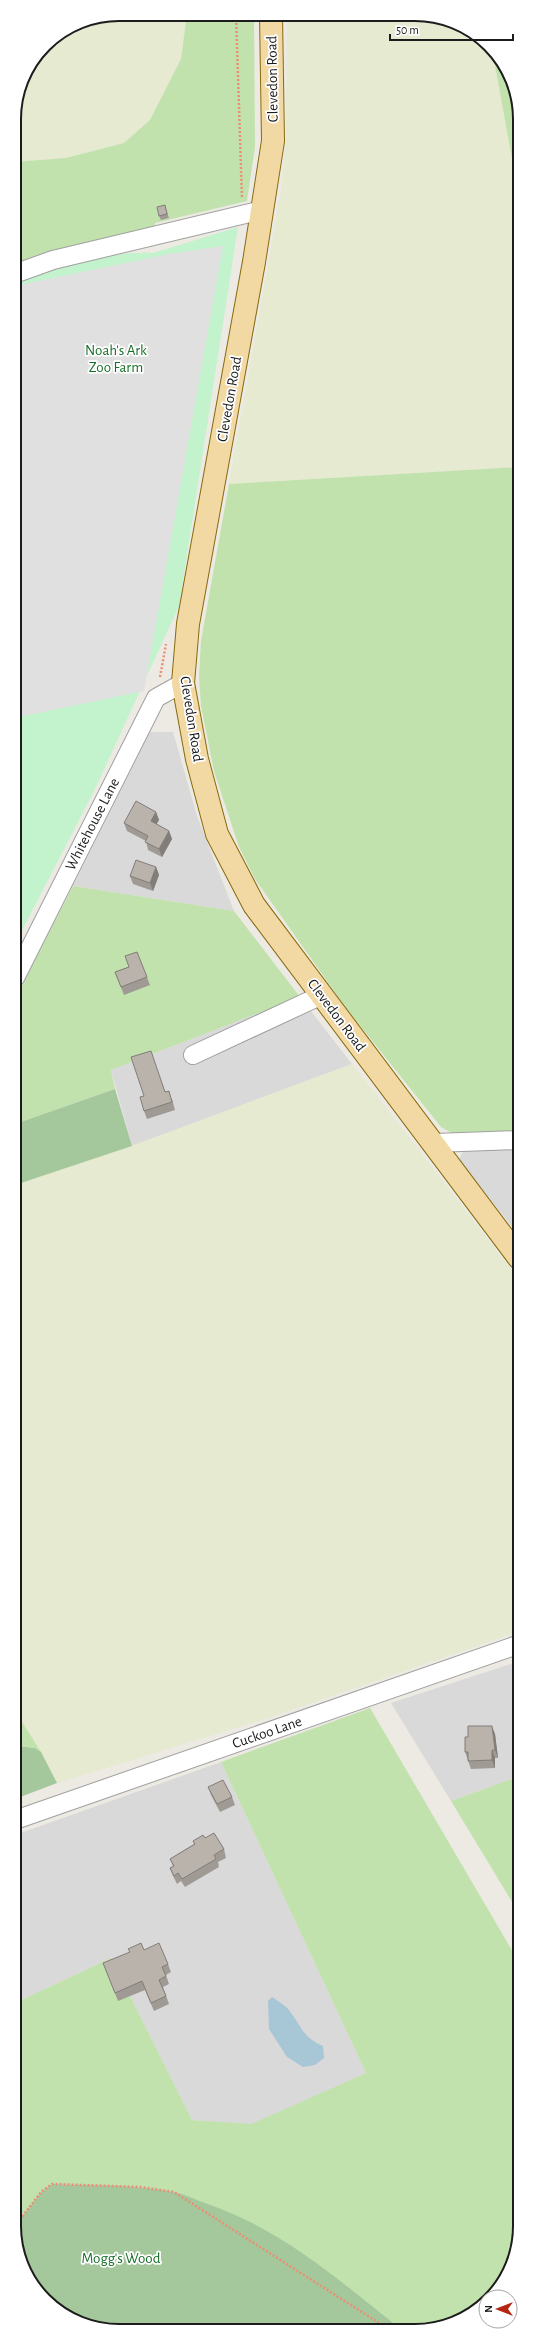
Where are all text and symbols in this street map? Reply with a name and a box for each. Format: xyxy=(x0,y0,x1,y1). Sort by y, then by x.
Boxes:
scale bar xyxy=(390,16,513,42)
text: 50 m xyxy=(396,24,419,36)
street label: Clevedon Road xyxy=(264,35,281,122)
park label: Noah's Ark Zoo Farm xyxy=(85,343,147,375)
street label: Clevedon Road xyxy=(215,355,244,443)
street label: Clevedon Road xyxy=(177,675,206,763)
street label: Whitehouse Lane xyxy=(63,775,122,873)
street label: Clevedon Road xyxy=(305,976,369,1055)
street label: Cuckoo Lane xyxy=(230,1714,304,1751)
park label: Mogg's Wood xyxy=(81,2251,161,2266)
north arrow xyxy=(478,2289,518,2329)
text: N xyxy=(483,2305,494,2313)

